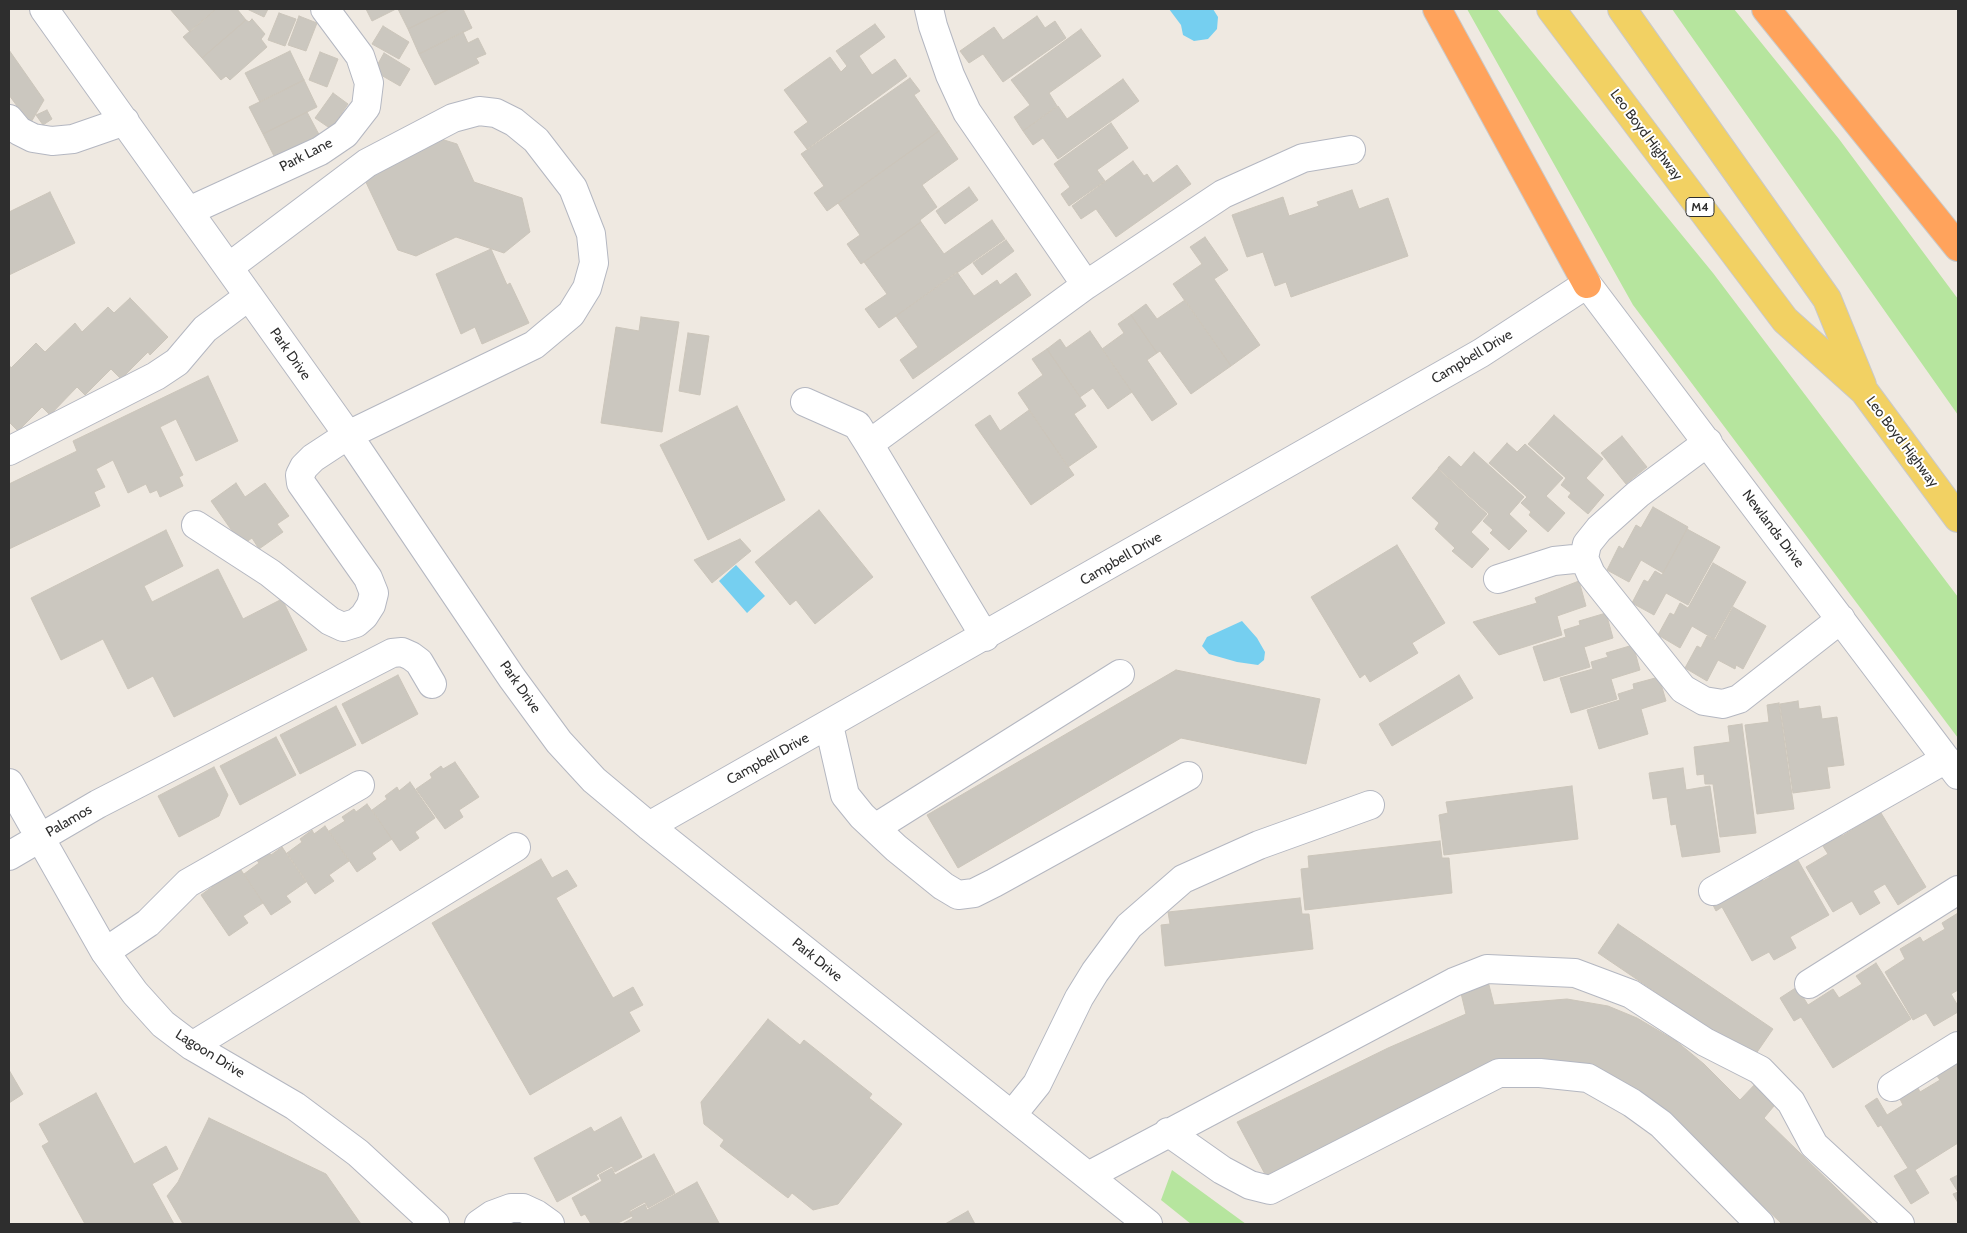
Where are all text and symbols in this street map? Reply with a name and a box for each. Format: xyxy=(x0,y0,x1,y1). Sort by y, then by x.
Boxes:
street label: Leo Boyd Highway xyxy=(1606,86,1686,184)
street label: Park Lane xyxy=(277,135,335,175)
road number: M4 xyxy=(1686,198,1714,216)
street label: Park Drive xyxy=(266,325,314,383)
street label: Campbell Drive xyxy=(1428,326,1516,388)
street label: Leo Boyd Highway xyxy=(1862,393,1942,491)
street label: Newlands Drive xyxy=(1738,487,1808,571)
street label: Campbell Drive xyxy=(1077,529,1165,589)
street label: Park Drive xyxy=(496,658,544,716)
street label: Campbell Drive xyxy=(724,729,812,789)
street label: Palamos xyxy=(43,801,95,841)
street label: Park Drive xyxy=(788,935,846,985)
street label: Lagoon Drive xyxy=(172,1026,248,1082)

